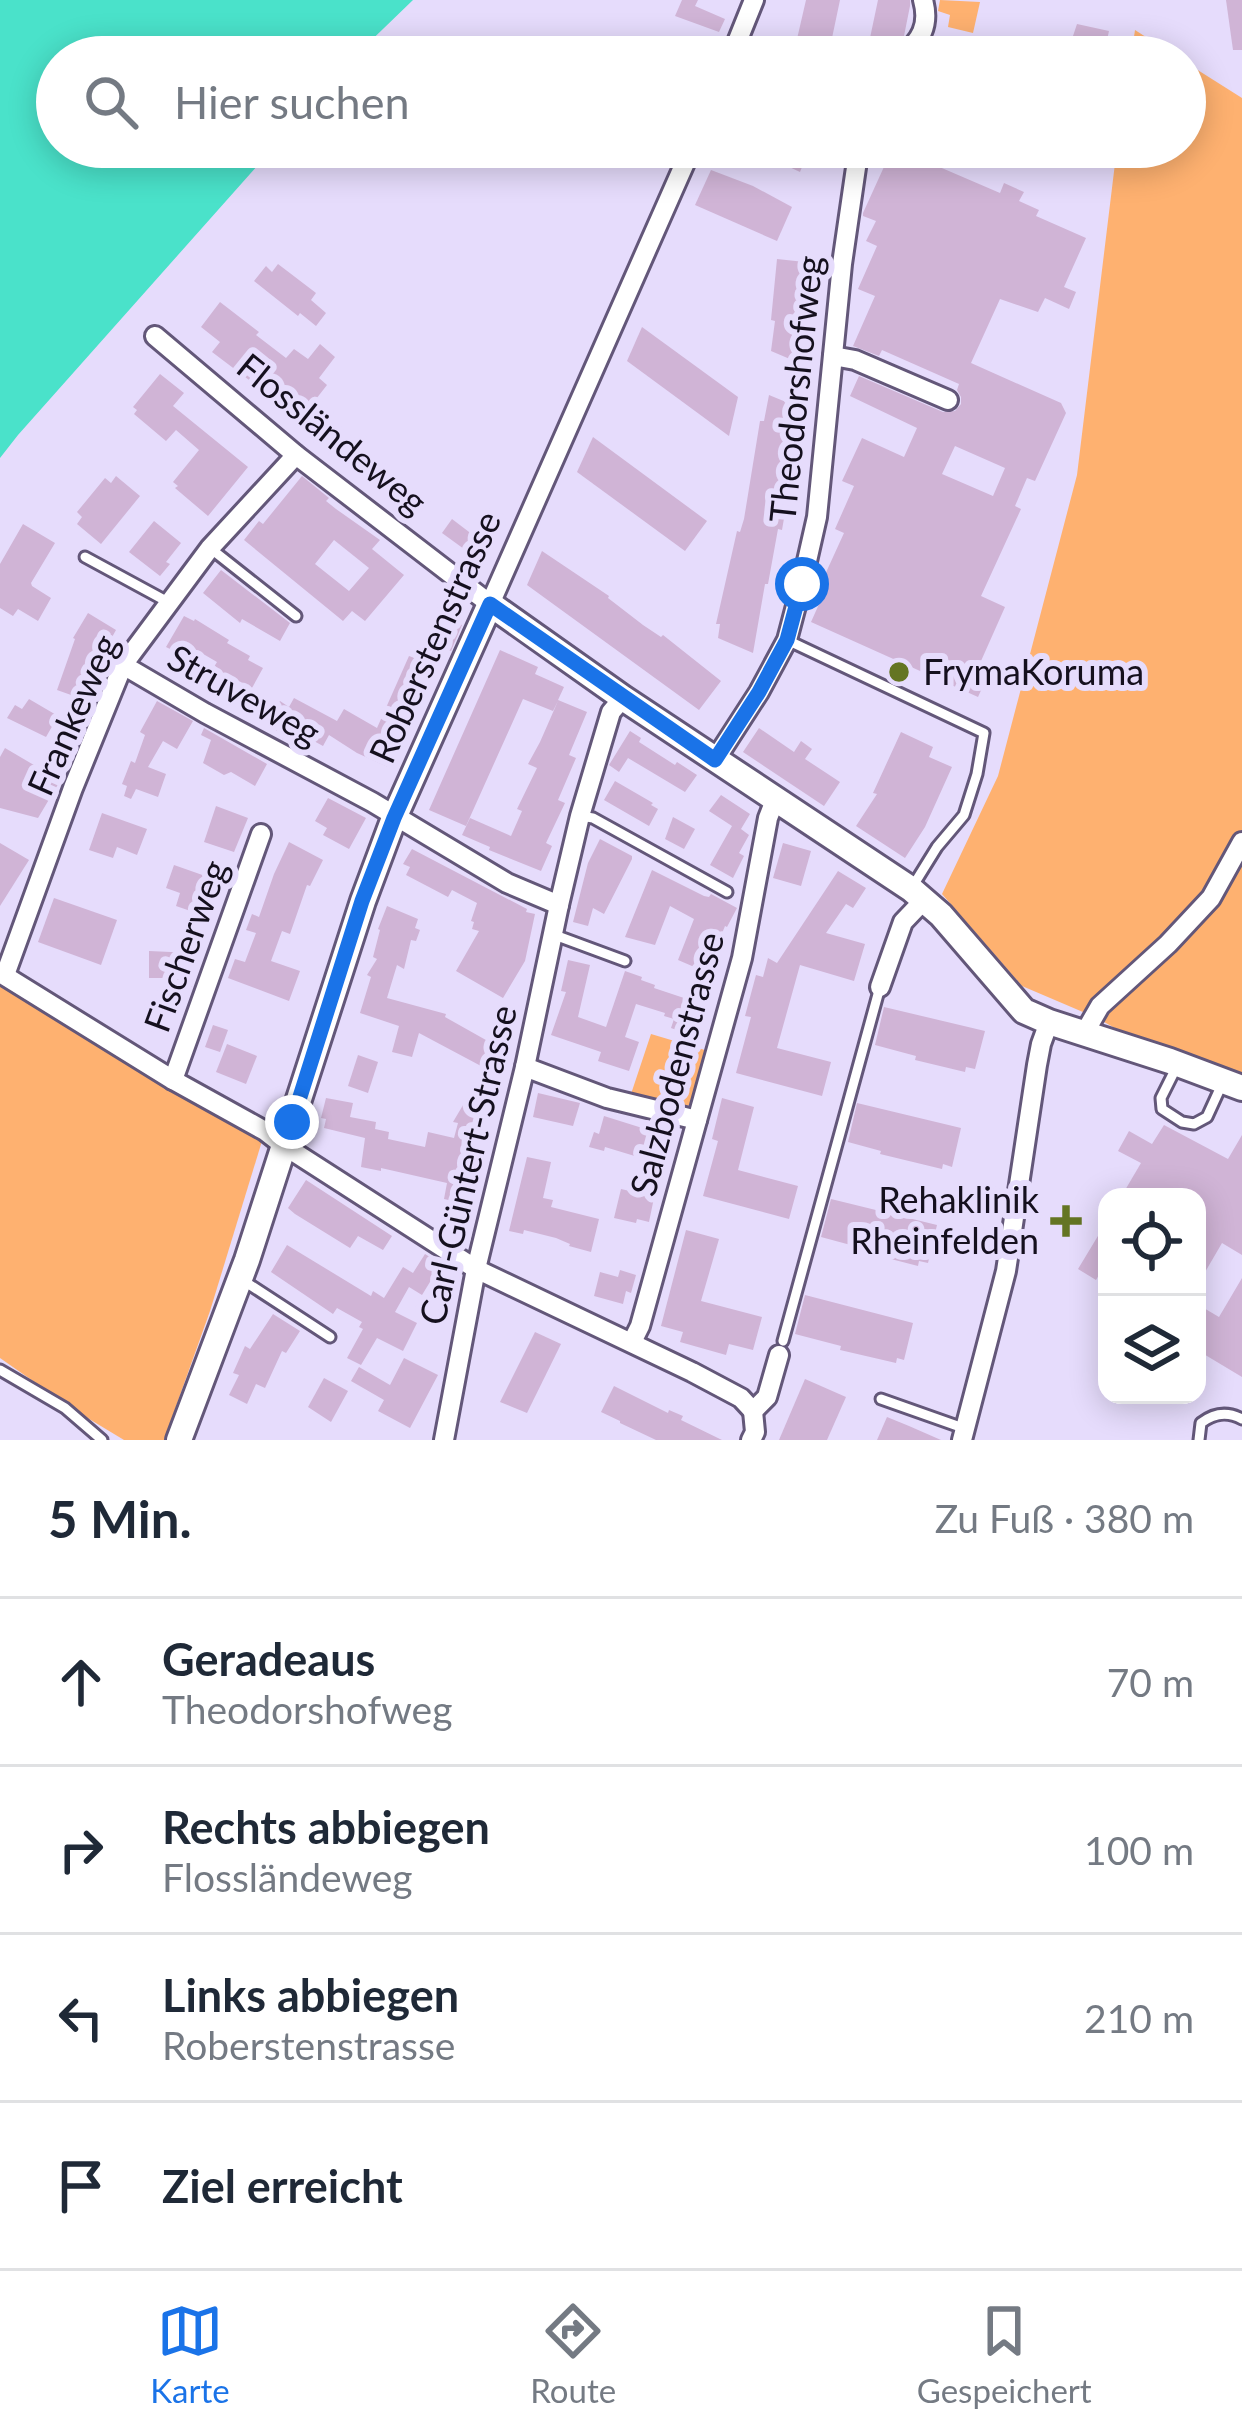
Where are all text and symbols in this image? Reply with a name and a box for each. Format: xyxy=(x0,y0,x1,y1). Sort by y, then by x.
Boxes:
search box xyxy=(36,36,1206,168)
icon: search xyxy=(78,69,144,135)
text: Hier suchen xyxy=(174,75,410,129)
street label: Theodorshofweg xyxy=(759,253,831,525)
street label: Flossländeweg xyxy=(229,343,436,523)
street label: Roberstenstrasse xyxy=(359,504,509,769)
route start xyxy=(775,557,829,611)
street label: Frankeweg xyxy=(17,627,127,802)
street label: Struveweg xyxy=(161,634,328,754)
place label: FrymaKoruma xyxy=(923,649,1144,693)
marker: FrymaKoruma xyxy=(886,659,912,685)
street label: Fischerweg xyxy=(134,854,236,1038)
street label: Salzbodenstrasse xyxy=(620,927,732,1200)
street label: Carl-Güntert-Strasse xyxy=(409,1001,525,1329)
route end xyxy=(265,1095,319,1149)
place label: Rehaklinik Rheinfelden xyxy=(850,1177,1040,1262)
map controls xyxy=(1098,1188,1206,1404)
button: locate xyxy=(1098,1188,1206,1296)
marker: Rehaklinik Rheinfelden xyxy=(1050,1205,1082,1237)
button: layers xyxy=(1098,1296,1206,1404)
text: 5 Min. xyxy=(48,1488,192,1549)
text: Zu Fuß · 380 m xyxy=(935,1495,1194,1541)
text: Geradeaus xyxy=(162,1632,375,1686)
icon: ahead xyxy=(48,1649,114,1715)
text: 70 m xyxy=(1107,1659,1194,1705)
text: Theodorshofweg xyxy=(162,1686,452,1732)
text: Rechts abbiegen xyxy=(162,1800,490,1854)
icon: right xyxy=(48,1817,114,1883)
text: 100 m xyxy=(1084,1827,1194,1873)
text: Flossländeweg xyxy=(162,1854,413,1900)
text: Links abbiegen xyxy=(162,1968,459,2022)
icon: left xyxy=(48,1985,114,2051)
text: 210 m xyxy=(1084,1995,1194,2041)
text: Roberstenstrasse xyxy=(162,2022,455,2068)
icon: arrive xyxy=(48,2153,114,2219)
text: Ziel erreicht xyxy=(162,2159,403,2213)
tab: Karte xyxy=(150,2298,230,2410)
tab: Route xyxy=(530,2298,616,2410)
tab: Gespeichert xyxy=(917,2298,1092,2410)

